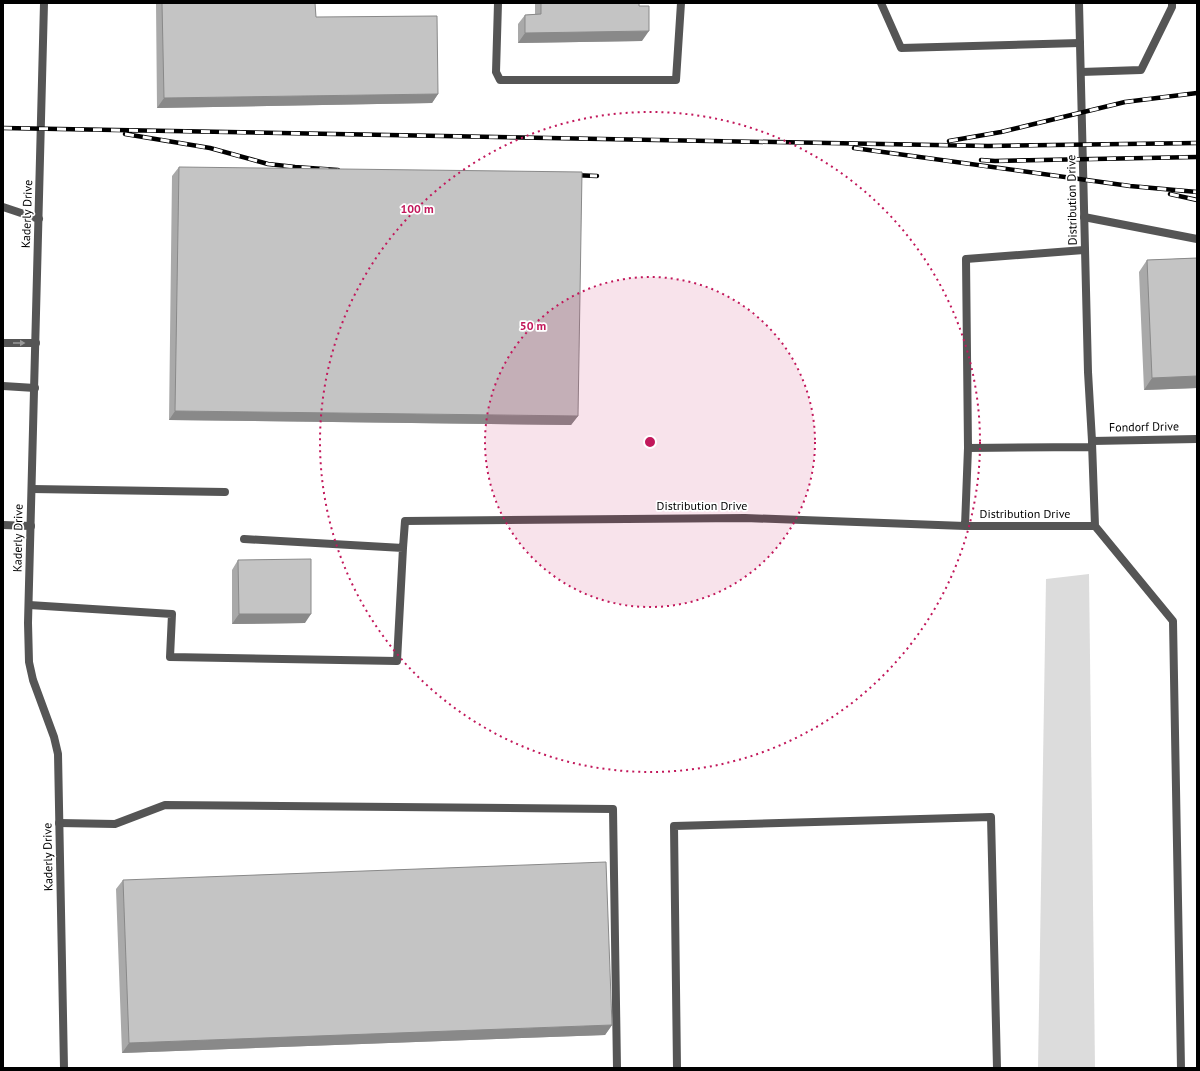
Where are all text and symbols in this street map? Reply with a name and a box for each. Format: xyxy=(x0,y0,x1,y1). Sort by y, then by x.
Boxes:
street label: Distribution Drive xyxy=(1063,154,1080,246)
street label: Kaderly Drive xyxy=(18,180,35,248)
text: 100 m xyxy=(400,201,434,216)
text: 50 m xyxy=(520,318,546,333)
one-way arrow xyxy=(13,340,26,346)
street label: Fondorf Drive xyxy=(1109,418,1179,435)
centre of rings xyxy=(643,435,657,449)
street label: Distribution Drive xyxy=(657,498,747,513)
street label: Kaderly Drive xyxy=(9,504,26,572)
street label: Distribution Drive xyxy=(980,506,1070,521)
street label: Kaderly Drive xyxy=(39,823,56,891)

